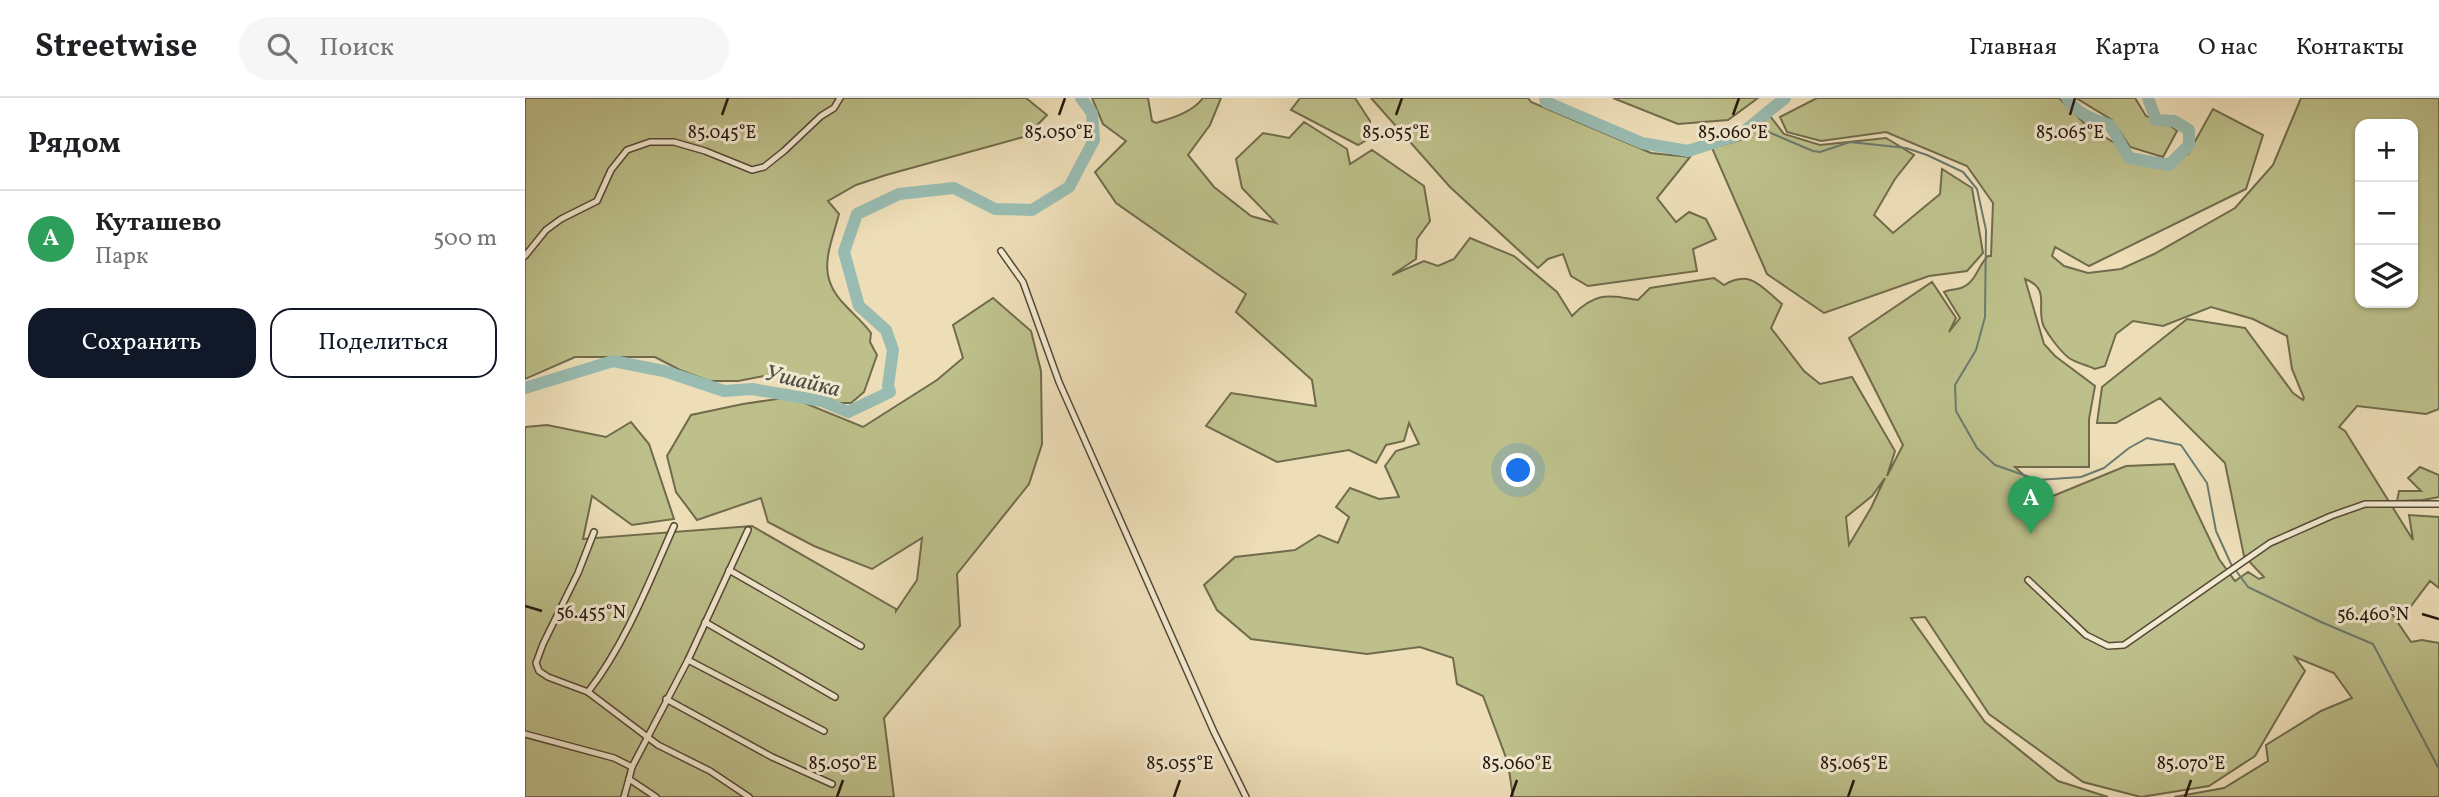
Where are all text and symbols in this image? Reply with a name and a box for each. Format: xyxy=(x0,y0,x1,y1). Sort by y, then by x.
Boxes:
search box xyxy=(239,17,729,80)
text: Streetwise xyxy=(35,25,197,71)
icon: search xyxy=(263,29,301,67)
text: Поиск xyxy=(319,30,394,66)
text: Главная xyxy=(1969,31,2057,65)
text: Карта xyxy=(2095,31,2160,65)
text: О нас xyxy=(2198,31,2258,65)
text: Контакты xyxy=(2296,31,2404,65)
map controls xyxy=(2355,119,2418,308)
button: + xyxy=(2355,119,2418,182)
text: 85.045°E xyxy=(688,121,757,146)
text: 85.050°E xyxy=(1025,121,1094,146)
text: 85.055°E xyxy=(1362,121,1430,146)
text: 85.060°E xyxy=(1698,121,1768,146)
text: 85.065°E xyxy=(2036,121,2104,146)
text: Рядом xyxy=(28,123,121,165)
button: − xyxy=(2355,182,2418,245)
text: Куташево xyxy=(95,205,221,241)
text: A xyxy=(43,223,59,255)
text: 500 m xyxy=(433,223,497,255)
text: Парк xyxy=(95,241,148,273)
button: layers xyxy=(2355,245,2418,308)
button: Сохранить xyxy=(28,308,256,378)
button: Поделиться xyxy=(270,308,497,378)
water label: Ушайка xyxy=(762,358,843,406)
your location xyxy=(1501,453,1535,487)
pin: A xyxy=(2008,476,2054,534)
text: 56.455°N xyxy=(556,601,626,626)
text: 56.460°N xyxy=(2337,603,2409,628)
text: 85.050°E xyxy=(809,752,878,777)
text: 85.055°E xyxy=(1146,752,1214,777)
text: 85.060°E xyxy=(1482,752,1552,777)
text: 85.065°E xyxy=(1820,752,1888,777)
text: 85.070°E xyxy=(2157,752,2226,777)

